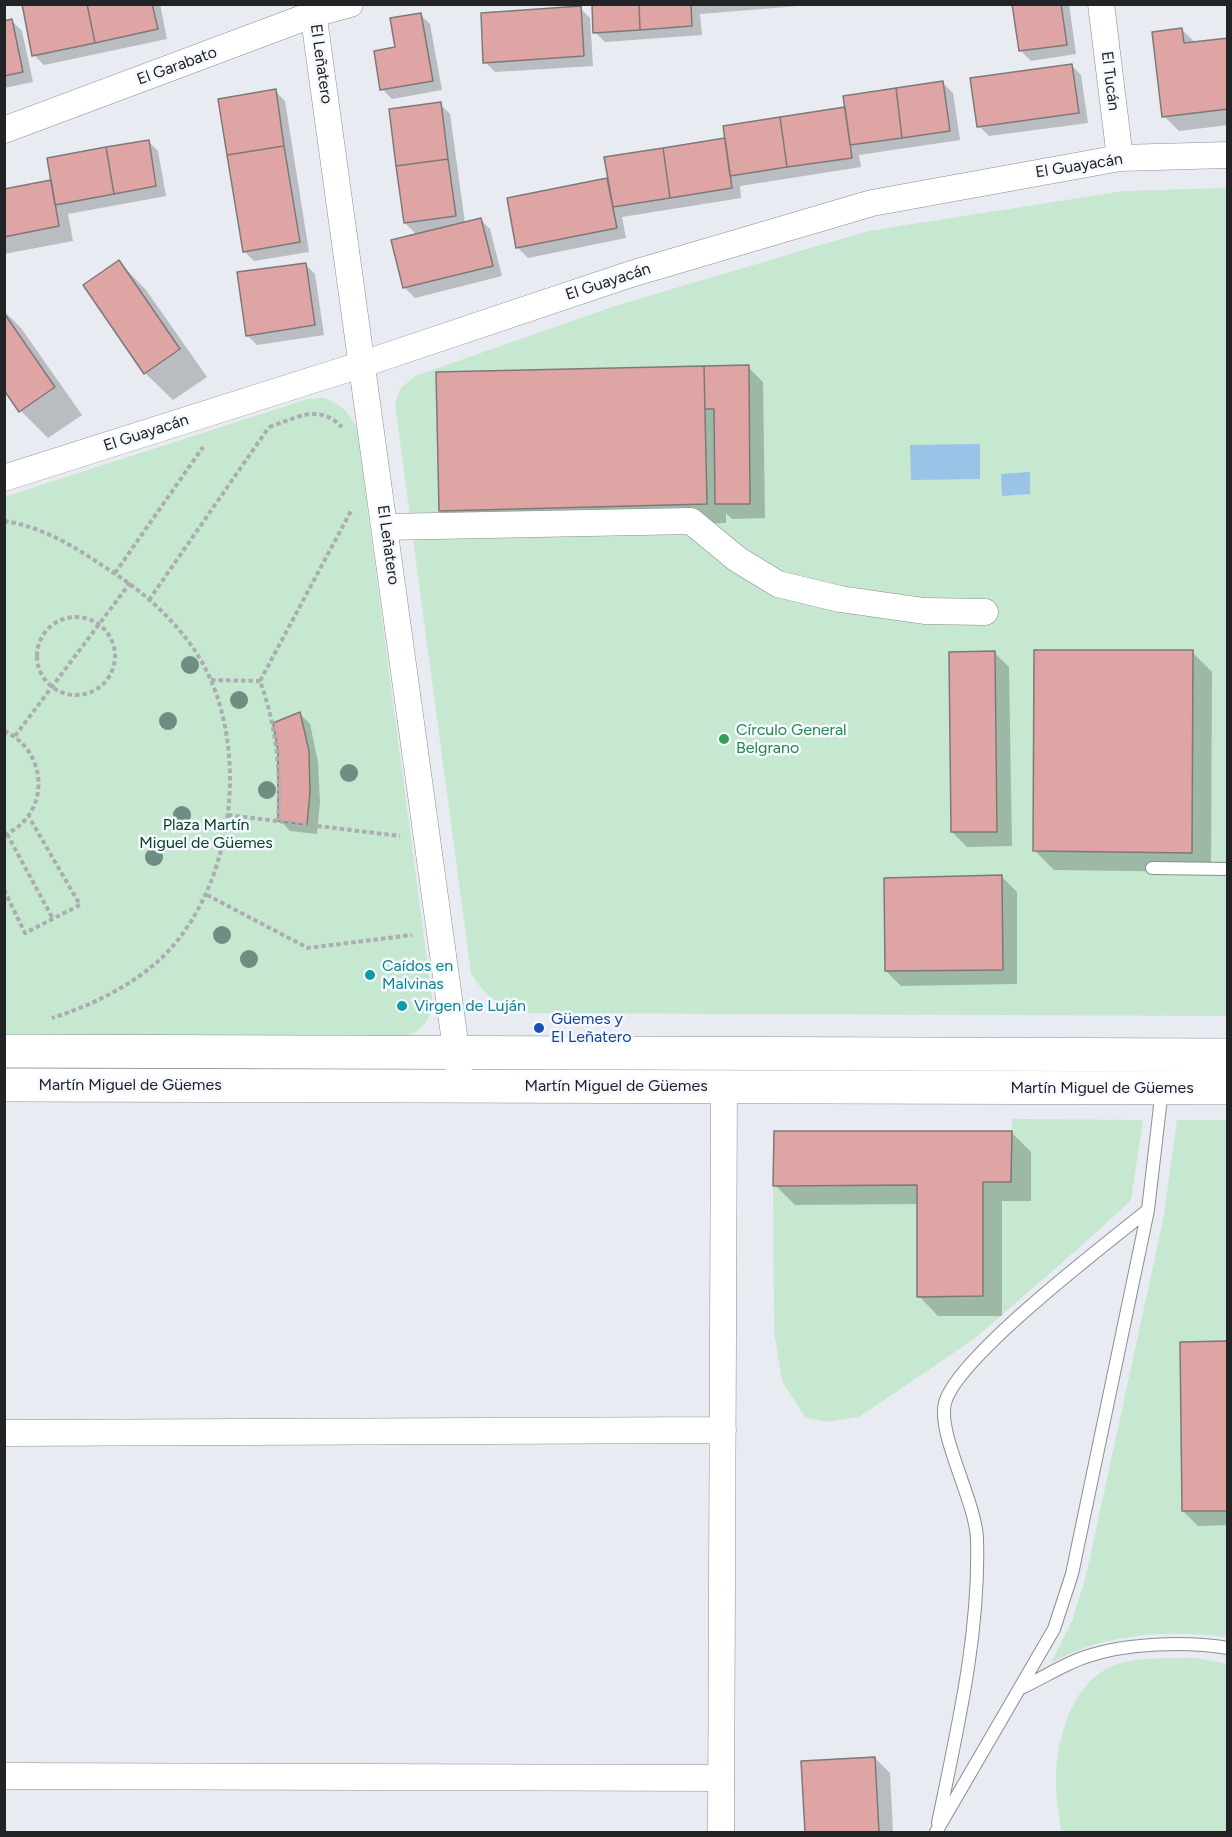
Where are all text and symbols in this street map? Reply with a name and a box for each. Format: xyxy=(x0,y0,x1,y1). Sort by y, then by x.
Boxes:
street label: El Leñatero xyxy=(306,23,336,105)
street label: El Garabato xyxy=(134,43,220,89)
street label: El Tucán xyxy=(1097,50,1123,112)
street label: El Guayacán xyxy=(1034,150,1124,182)
street label: El Guayacán xyxy=(563,259,653,305)
street label: El Guayacán xyxy=(101,410,191,456)
street label: El Leñatero xyxy=(373,504,403,586)
place label: Círculo General Belgrano xyxy=(736,720,847,758)
marker: Círculo General Belgrano xyxy=(717,732,731,746)
park label: Plaza Martín Miguel de Güemes xyxy=(139,815,273,853)
place label: Caídos en Malvinas xyxy=(382,956,453,994)
marker: Caídos en Malvinas xyxy=(363,968,377,982)
place label: Virgen de Luján xyxy=(414,996,526,1016)
marker: Virgen de Luján xyxy=(395,999,409,1013)
place label: Güemes y El Leñatero xyxy=(551,1009,632,1047)
marker: Güemes y El Leñatero xyxy=(532,1021,546,1035)
street label: Martín Miguel de Güemes xyxy=(38,1075,222,1095)
street label: Martín Miguel de Güemes xyxy=(524,1076,708,1096)
street label: Martín Miguel de Güemes xyxy=(1010,1078,1194,1098)

